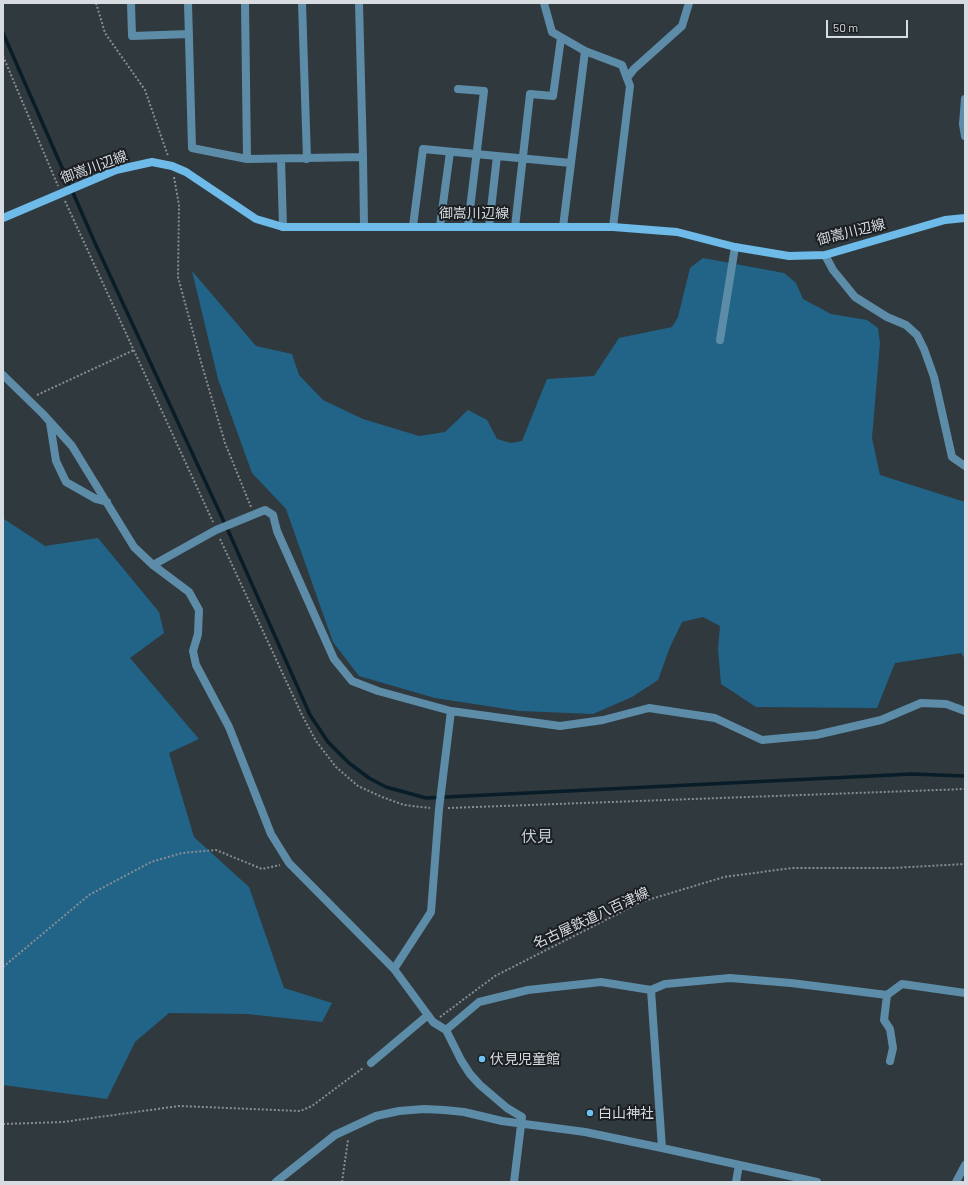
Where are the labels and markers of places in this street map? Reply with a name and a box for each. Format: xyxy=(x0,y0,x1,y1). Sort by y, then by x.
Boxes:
place label: 伏見児童館 xyxy=(490,1051,560,1067)
marker: 伏見児童館 xyxy=(477,1054,487,1064)
place label: 白山神社 xyxy=(598,1105,654,1121)
marker: 白山神社 xyxy=(585,1108,595,1118)

